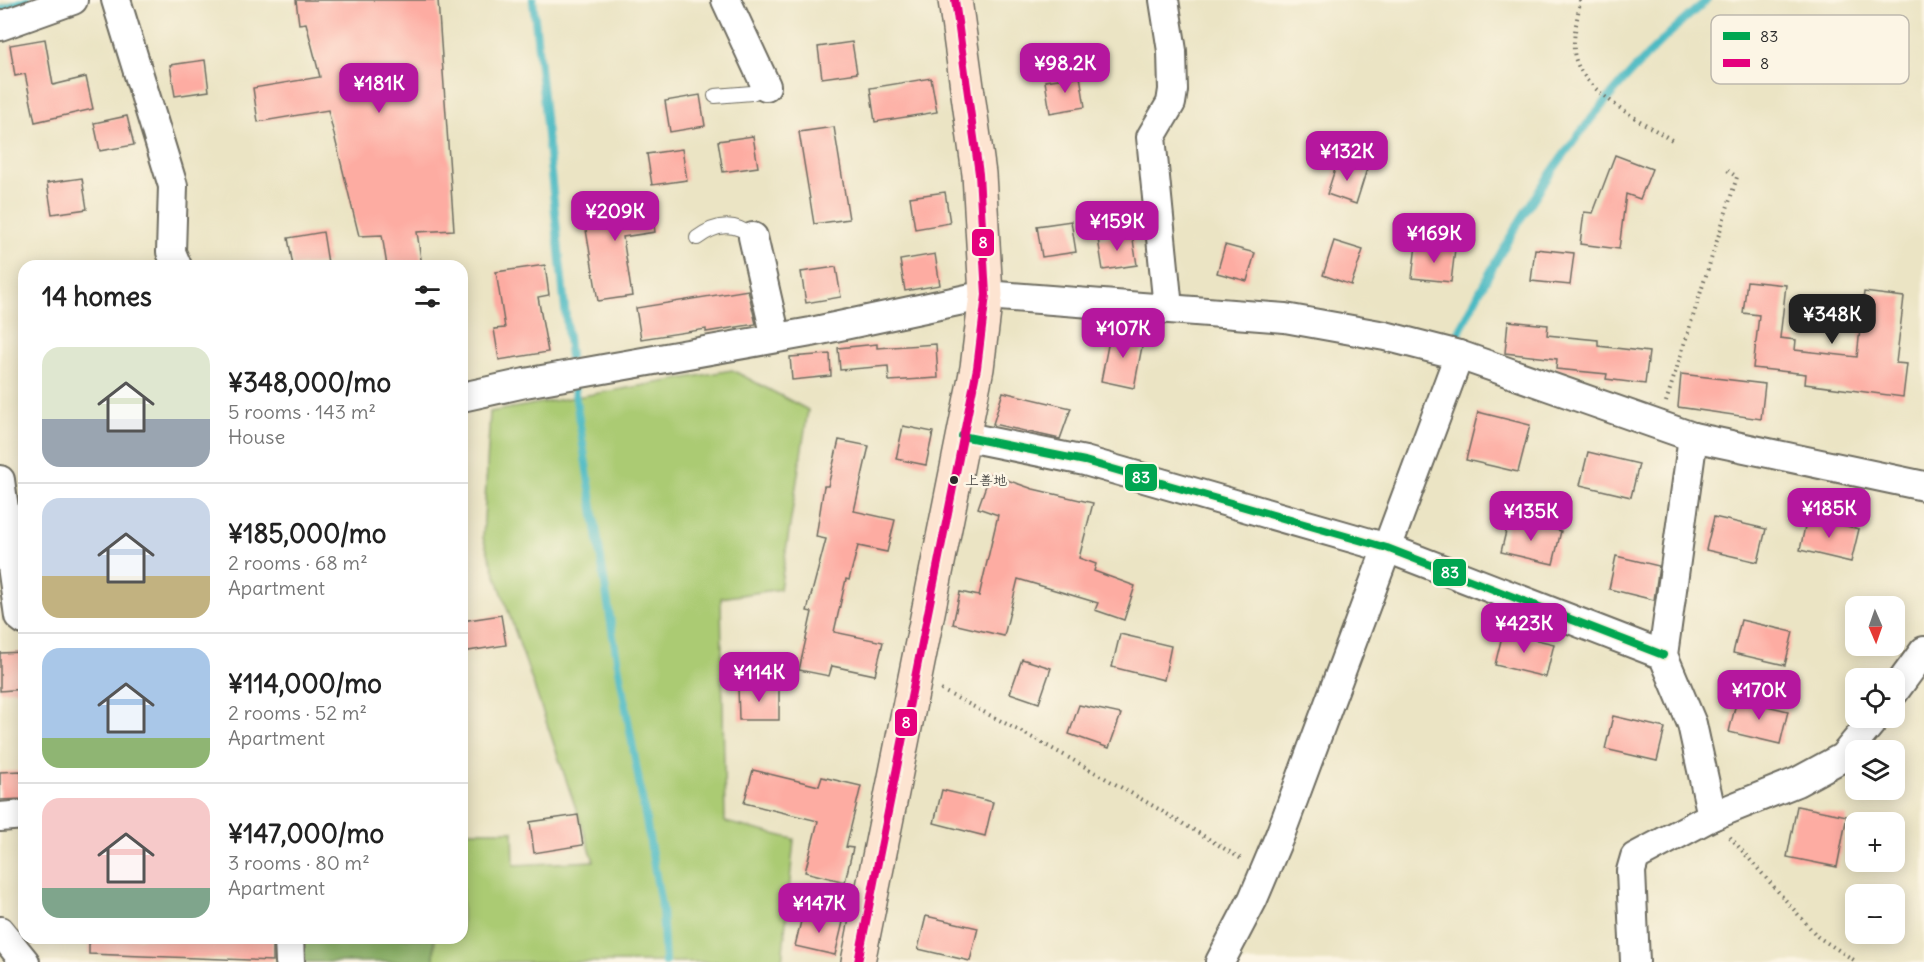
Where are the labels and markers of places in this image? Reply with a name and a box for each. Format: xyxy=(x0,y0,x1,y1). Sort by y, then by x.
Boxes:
pin: ¥98.2K xyxy=(1016,43,1114,94)
pin: ¥181K xyxy=(337,63,421,114)
pin: ¥132K xyxy=(1305,131,1389,182)
pin: ¥209K xyxy=(573,191,657,242)
pin: ¥159K xyxy=(1075,201,1159,252)
pin: ¥169K xyxy=(1392,213,1476,264)
pin: ¥348K xyxy=(1790,294,1874,345)
pin: ¥107K xyxy=(1081,308,1165,359)
place label: 上善地 xyxy=(965,471,1007,489)
marker: 上善地 xyxy=(948,474,960,486)
pin: ¥185K xyxy=(1787,488,1871,539)
pin: ¥135K xyxy=(1489,491,1573,542)
pin: ¥423K xyxy=(1482,603,1566,654)
pin: ¥114K xyxy=(717,652,801,703)
pin: ¥170K xyxy=(1717,670,1801,721)
pin: ¥147K xyxy=(777,883,861,934)

